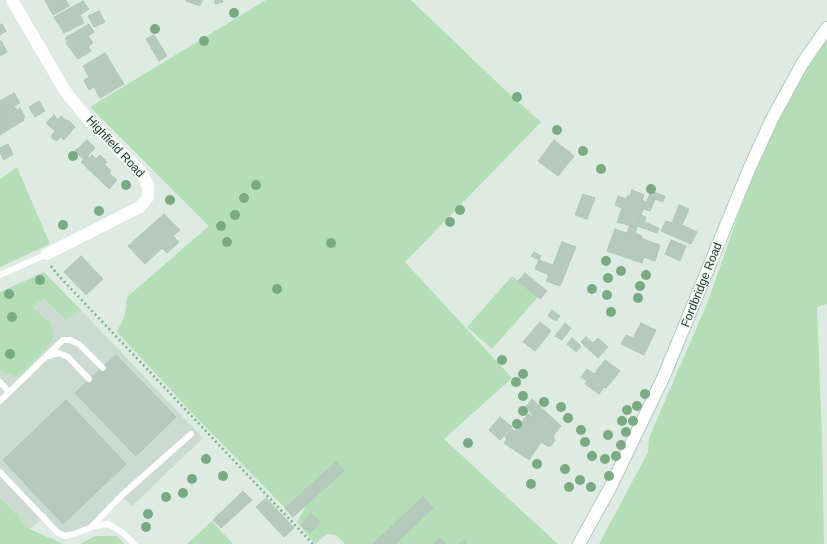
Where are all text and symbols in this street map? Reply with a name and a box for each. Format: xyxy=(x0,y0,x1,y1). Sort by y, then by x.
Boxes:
street label: Highfield Road xyxy=(83,113,147,181)
street label: Fordbridge Road xyxy=(678,241,726,329)

